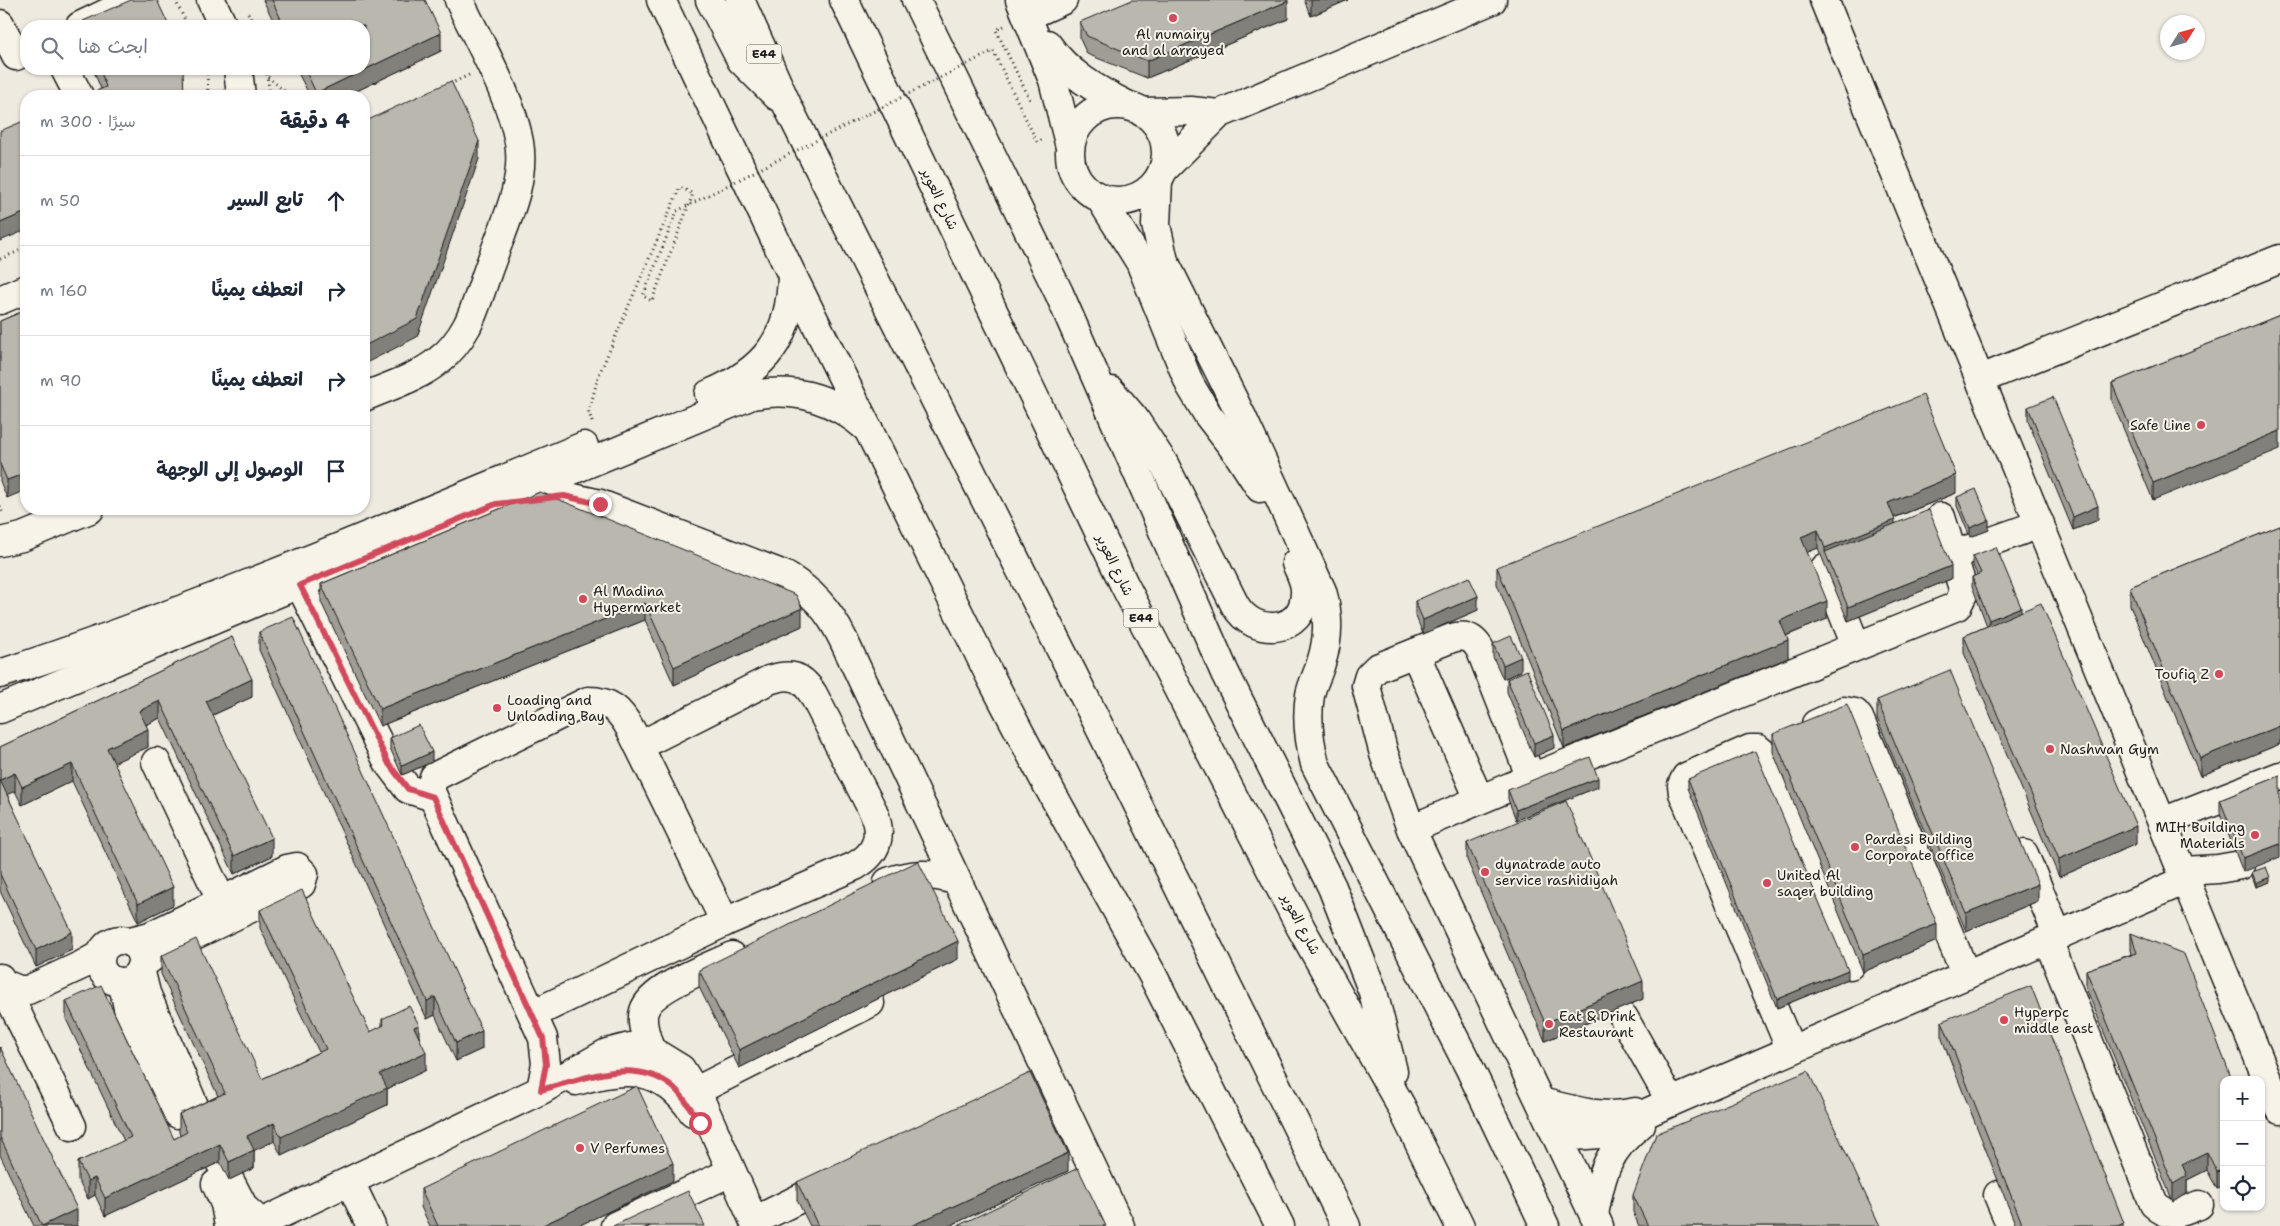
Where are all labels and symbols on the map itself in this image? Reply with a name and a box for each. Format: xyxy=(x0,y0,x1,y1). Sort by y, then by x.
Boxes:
marker: Al numairy and al arrayed xyxy=(1167,12,1179,24)
north arrow xyxy=(2160,15,2205,60)
place label: Al numairy and al arrayed xyxy=(1122,25,1224,59)
road number: E44 xyxy=(746,44,782,64)
street label: شارع العوير xyxy=(916,164,963,233)
place label: Safe Line xyxy=(2130,416,2191,434)
marker: Safe Line xyxy=(2195,419,2207,431)
route end xyxy=(589,493,612,516)
street label: شارع العوير xyxy=(1091,530,1138,599)
place label: Al Madina Hypermarket xyxy=(593,582,681,616)
marker: Al Madina Hypermarket xyxy=(577,593,589,605)
road number: E44 xyxy=(1124,608,1158,628)
place label: Toufiq Z xyxy=(2155,665,2209,683)
marker: Toufiq Z xyxy=(2213,668,2225,680)
place label: Loading and Unloading Bay xyxy=(507,691,605,725)
marker: Loading and Unloading Bay xyxy=(491,702,503,714)
place label: Nashwan Gym xyxy=(2060,740,2159,758)
marker: Nashwan Gym xyxy=(2044,743,2056,755)
place label: MIH Building Materials xyxy=(2155,818,2245,852)
marker: MIH Building Materials xyxy=(2249,829,2261,841)
place label: Pardesi Building Corporate office xyxy=(1865,830,1974,864)
marker: Pardesi Building Corporate office xyxy=(1849,841,1861,853)
place label: dynatrade auto service rashidiyah xyxy=(1495,855,1618,889)
marker: dynatrade auto service rashidiyah xyxy=(1479,866,1491,878)
place label: United Al saqer building xyxy=(1777,866,1873,900)
marker: United Al saqer building xyxy=(1761,877,1773,889)
street label: شارع العوير xyxy=(1276,890,1325,958)
place label: Hyperpc middle east xyxy=(2014,1003,2093,1037)
place label: Eat & Drink Restaurant xyxy=(1559,1007,1636,1041)
marker: Hyperpc middle east xyxy=(1998,1014,2010,1026)
marker: Eat & Drink Restaurant xyxy=(1543,1018,1555,1030)
route start xyxy=(689,1112,712,1135)
place label: V Perfumes xyxy=(590,1139,665,1157)
marker: V Perfumes xyxy=(574,1142,586,1154)

